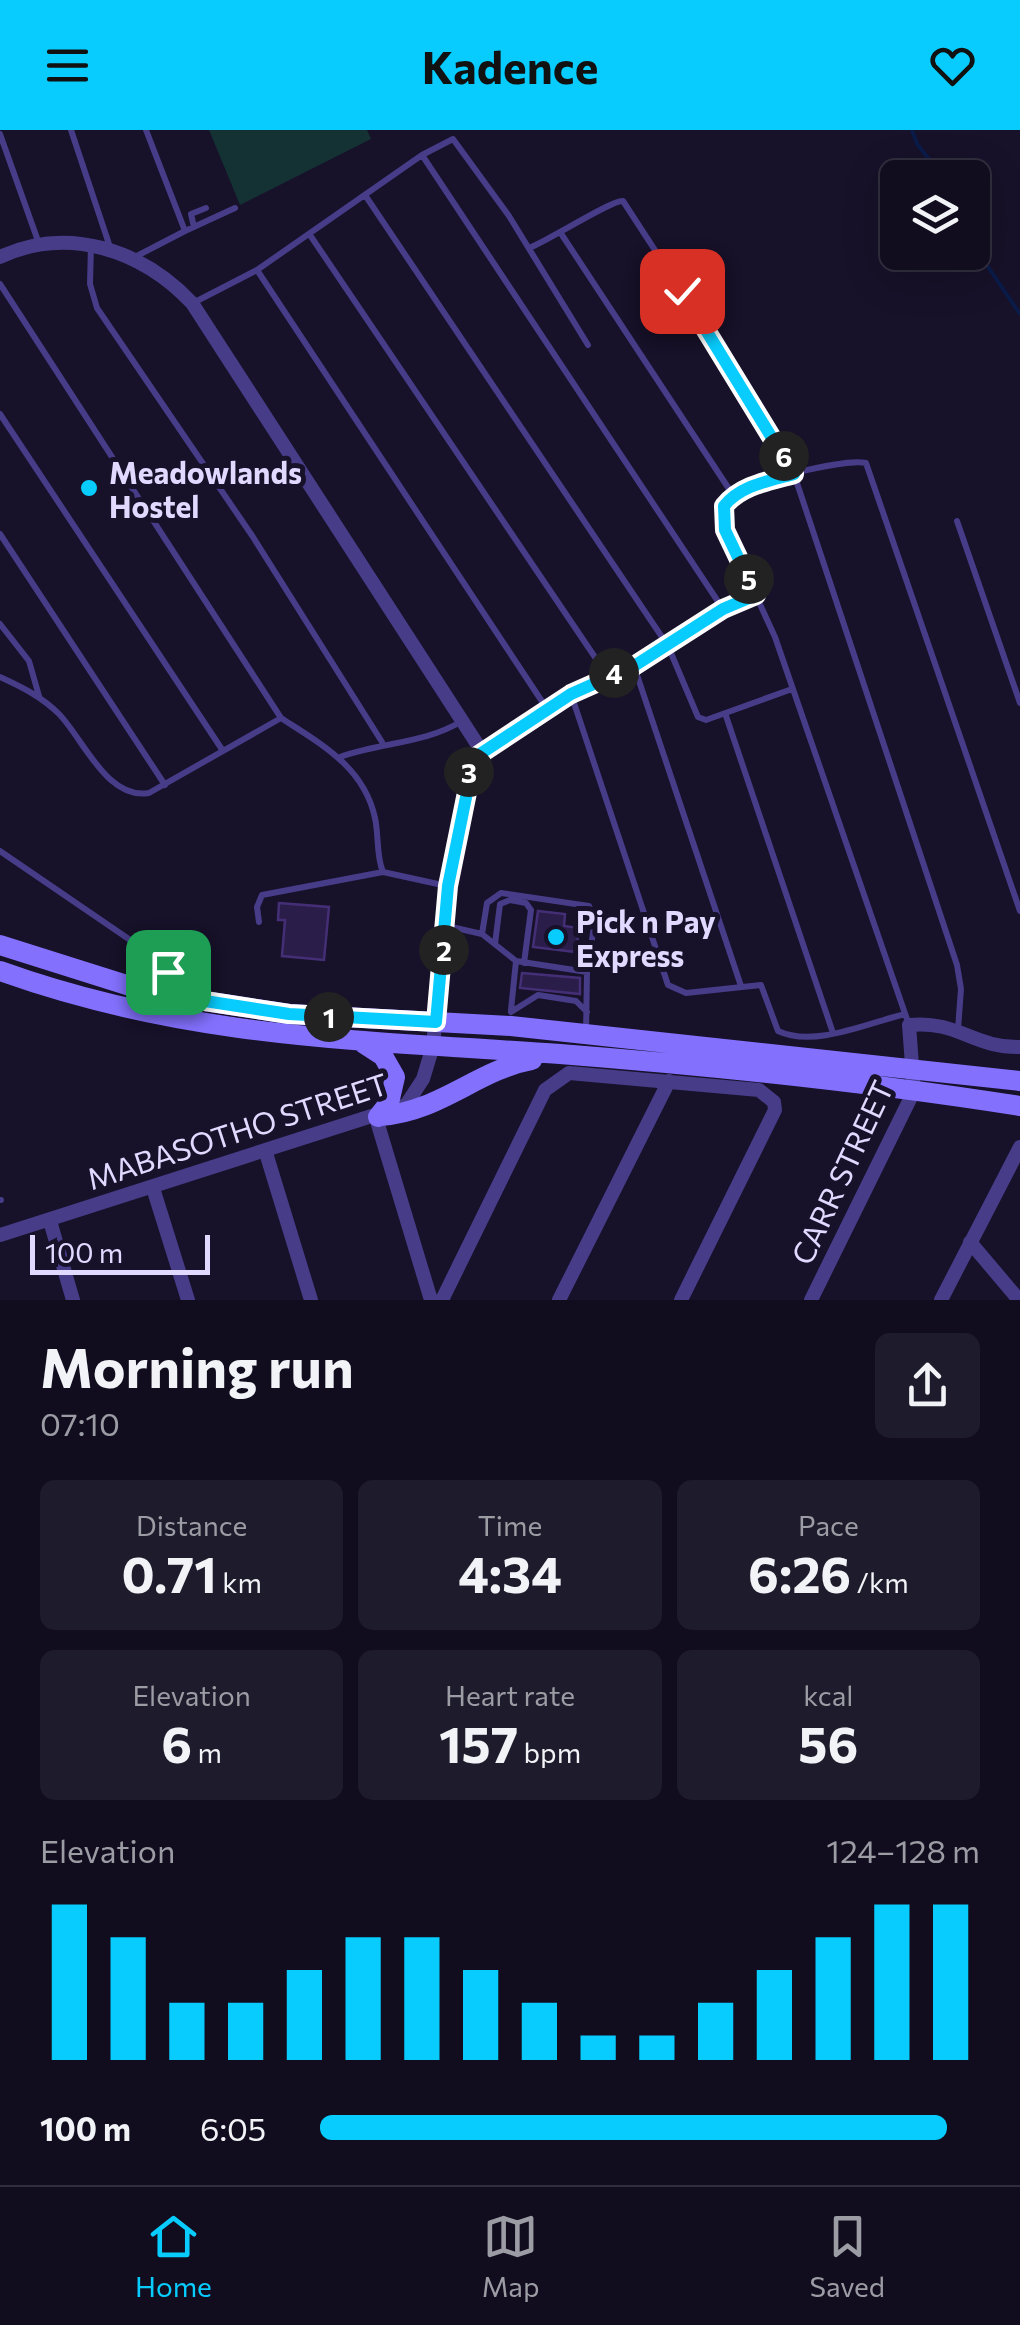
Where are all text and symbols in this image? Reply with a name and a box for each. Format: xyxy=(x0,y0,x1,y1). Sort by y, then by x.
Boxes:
icon: menu xyxy=(40,38,95,93)
text: Kadence xyxy=(422,38,598,93)
icon: heart xyxy=(925,38,980,93)
map controls xyxy=(880,160,990,270)
button: layers xyxy=(880,160,990,270)
pin xyxy=(640,249,725,334)
icon: check xyxy=(655,264,710,319)
pin: 6 xyxy=(759,431,809,481)
text: 6 xyxy=(775,439,793,473)
place label: Meadowlands Hostel xyxy=(109,453,302,524)
marker: Meadowlands Hostel xyxy=(78,477,100,499)
pin: 5 xyxy=(724,554,774,604)
text: 5 xyxy=(741,562,757,596)
pin: 4 xyxy=(589,648,639,698)
text: 4 xyxy=(605,656,623,690)
pin: 3 xyxy=(444,747,494,797)
text: 3 xyxy=(461,755,477,789)
place label: Pick n Pay Express xyxy=(576,902,716,973)
pin: 2 xyxy=(419,925,469,975)
marker: Pick n Pay Express xyxy=(545,926,567,948)
pin xyxy=(126,930,211,1015)
text: 2 xyxy=(436,933,452,967)
icon: arrive xyxy=(141,945,196,1000)
pin: 1 xyxy=(304,992,354,1042)
text: 1 xyxy=(323,1000,335,1034)
street label: MABASOTHO STREET xyxy=(82,1064,392,1196)
street label: CARR STREET xyxy=(782,1074,900,1270)
scale bar xyxy=(30,1230,210,1274)
text: 100 m xyxy=(45,1235,123,1269)
text: Morning run xyxy=(40,1332,354,1399)
button: share xyxy=(875,1333,980,1438)
text: 07:10 xyxy=(40,1403,120,1443)
text: Distance xyxy=(136,1508,247,1542)
text: Time xyxy=(478,1508,542,1542)
text: Pace xyxy=(798,1508,859,1542)
text: 0.71 xyxy=(121,1542,217,1603)
text: 4:34 xyxy=(458,1542,562,1603)
text: 6:26 xyxy=(748,1542,851,1603)
text: km xyxy=(217,1565,262,1599)
text: /km xyxy=(851,1565,909,1599)
text: Elevation xyxy=(133,1678,251,1712)
text: Heart rate xyxy=(445,1678,575,1712)
text: kcal xyxy=(803,1678,853,1712)
text: 6 xyxy=(161,1712,192,1773)
text: 157 xyxy=(439,1712,518,1773)
text: 56 xyxy=(798,1712,858,1773)
text: m xyxy=(192,1735,222,1769)
text: bpm xyxy=(518,1735,581,1769)
text: Elevation xyxy=(40,1830,175,1870)
text: 124–128 m xyxy=(826,1830,980,1870)
text: 100 m xyxy=(40,2108,131,2148)
text: 6:05 xyxy=(200,2108,266,2148)
tab: Home xyxy=(135,2209,212,2303)
tab: Map xyxy=(482,2209,540,2303)
tab: Saved xyxy=(809,2209,885,2303)

